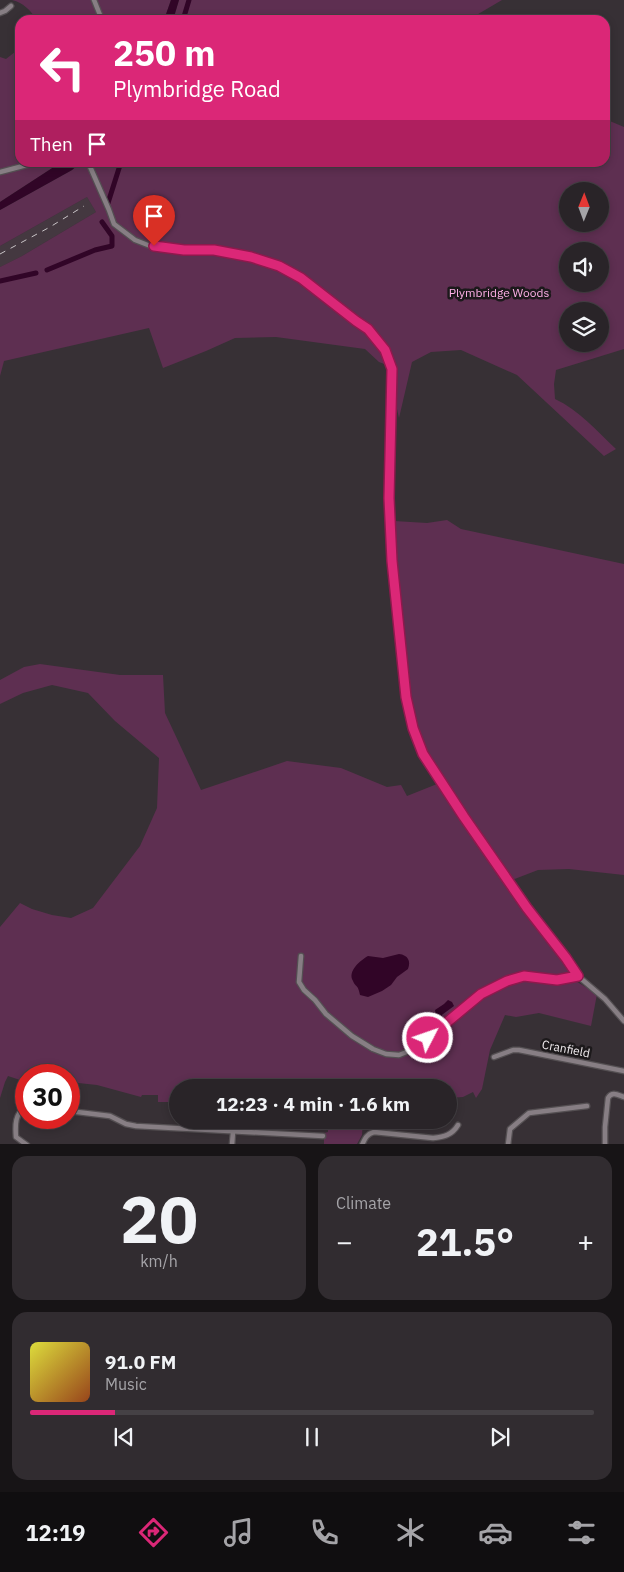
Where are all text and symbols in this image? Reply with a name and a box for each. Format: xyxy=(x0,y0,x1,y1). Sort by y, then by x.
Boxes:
text: 250 m xyxy=(113,30,216,76)
icon: left xyxy=(30,35,95,100)
text: Plymbridge Road xyxy=(113,74,281,103)
icon: arrive xyxy=(83,130,111,158)
text: Then xyxy=(30,132,73,156)
north arrow xyxy=(559,182,609,232)
map controls xyxy=(559,182,609,352)
pin xyxy=(133,195,175,246)
icon: arrive xyxy=(140,202,168,230)
button: sound xyxy=(559,242,609,292)
park label: Plymbridge Woods xyxy=(449,285,549,300)
button: layers xyxy=(559,302,609,352)
position arrow xyxy=(401,1011,453,1063)
street label: Cranfield xyxy=(541,1037,591,1061)
speed limit sign: 30 xyxy=(15,1064,80,1129)
text: 12:23 · 4 min · 1.6 km xyxy=(216,1092,410,1116)
text: 20 xyxy=(120,1176,198,1261)
text: Climate xyxy=(336,1193,391,1213)
text: 21.5° xyxy=(416,1217,514,1266)
text: − xyxy=(336,1223,353,1260)
text: + xyxy=(577,1223,594,1260)
text: km/h xyxy=(140,1251,178,1271)
text: 91.0 FM xyxy=(105,1350,176,1374)
text: Music xyxy=(105,1374,147,1394)
icon: previous xyxy=(110,1423,138,1451)
icon: pause xyxy=(298,1423,326,1451)
icon: next xyxy=(486,1423,514,1451)
icon: directions xyxy=(136,1515,171,1550)
icon: music xyxy=(221,1515,256,1550)
icon: phone xyxy=(307,1515,342,1550)
icon: climate xyxy=(393,1515,428,1550)
icon: car xyxy=(478,1515,513,1550)
icon: filters xyxy=(564,1515,599,1550)
text: 12:19 xyxy=(25,1518,85,1547)

